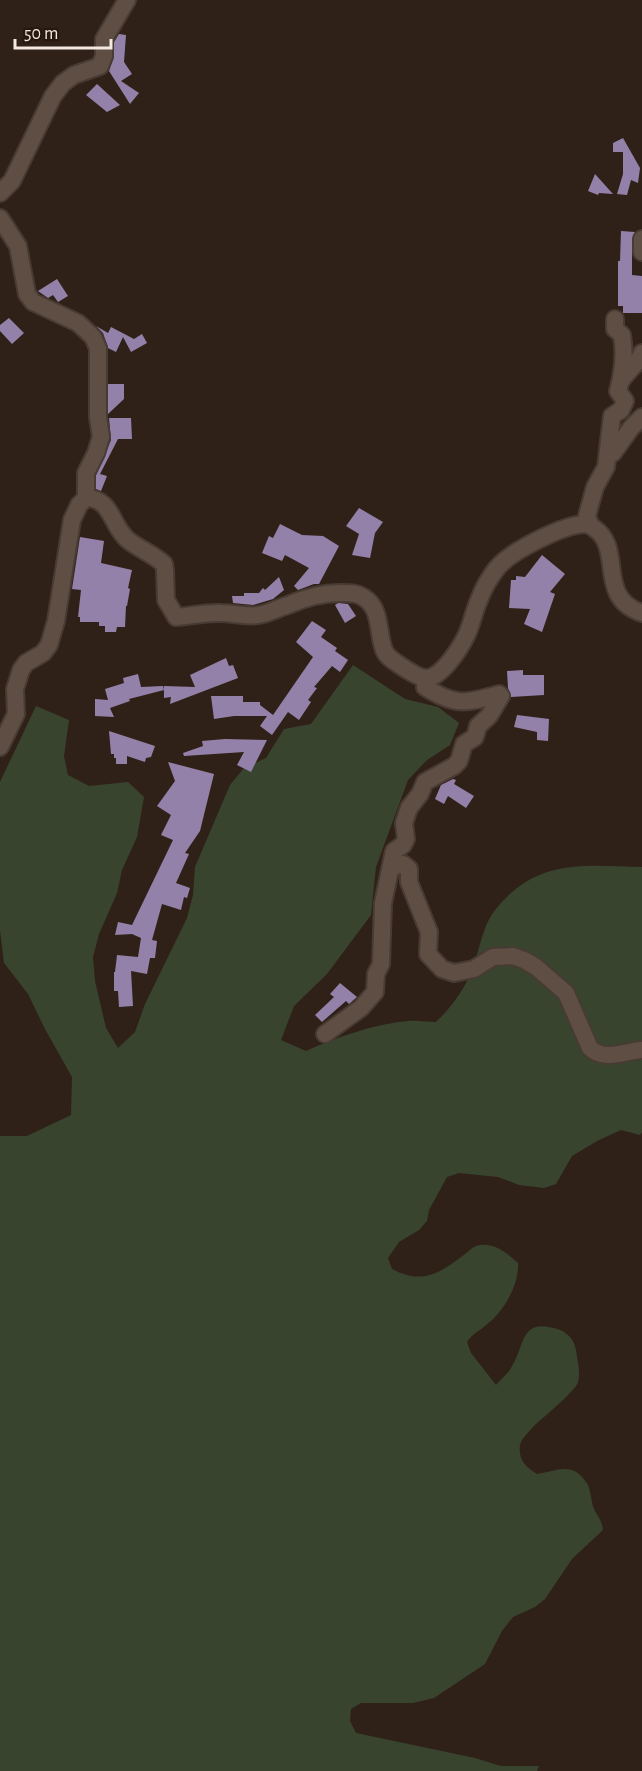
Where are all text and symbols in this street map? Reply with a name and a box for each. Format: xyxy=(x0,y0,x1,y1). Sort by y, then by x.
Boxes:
scale bar xyxy=(15,12,111,50)
text: 50 m xyxy=(24,25,58,43)

